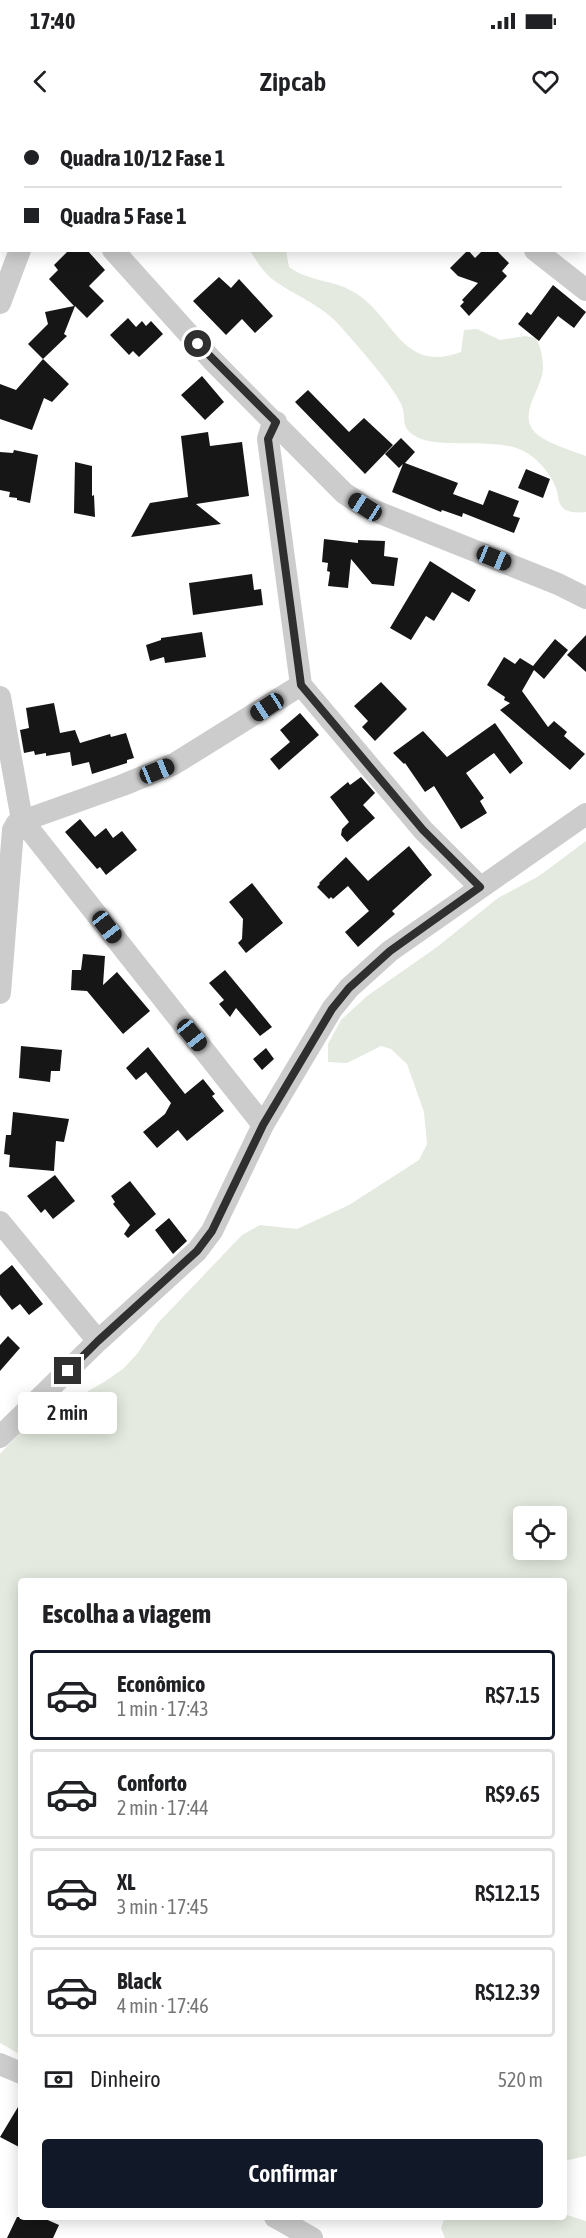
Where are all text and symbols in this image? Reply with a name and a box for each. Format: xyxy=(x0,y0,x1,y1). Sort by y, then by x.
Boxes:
text: 17:40 xyxy=(30,8,75,34)
icon: back xyxy=(24,65,57,98)
icon: heart xyxy=(529,65,562,98)
text: Zipcab xyxy=(260,66,326,97)
text: Quadra 10/12 Fase 1 xyxy=(60,145,225,171)
text: Quadra 5 Fase 1 xyxy=(60,203,187,229)
route start xyxy=(184,330,211,357)
car xyxy=(345,490,385,524)
car xyxy=(474,543,514,573)
car xyxy=(247,690,287,724)
car xyxy=(137,756,177,786)
car xyxy=(89,907,125,947)
car xyxy=(174,1015,210,1055)
route end xyxy=(54,1357,81,1384)
callout: 2 min xyxy=(19,1392,118,1434)
text: 2 min xyxy=(47,1401,88,1424)
map controls xyxy=(513,1506,567,1560)
button: locate xyxy=(513,1506,567,1560)
text: Escolha a viagem xyxy=(42,1598,211,1629)
icon: car xyxy=(45,1668,99,1722)
text: Econômico xyxy=(117,1671,205,1697)
text: R$7.15 xyxy=(485,1682,540,1708)
text: 1 min · 17:43 xyxy=(117,1697,209,1720)
icon: car xyxy=(45,1767,99,1821)
text: Conforto xyxy=(117,1770,187,1796)
text: R$9.65 xyxy=(485,1781,540,1807)
text: 2 min · 17:44 xyxy=(117,1796,209,1819)
icon: car xyxy=(45,1866,99,1920)
text: XL xyxy=(117,1869,135,1895)
text: R$12.15 xyxy=(474,1880,540,1906)
text: 3 min · 17:45 xyxy=(117,1895,209,1918)
icon: car xyxy=(45,1965,99,2019)
text: Black xyxy=(117,1968,161,1994)
text: R$12.39 xyxy=(474,1979,540,2005)
text: 4 min · 17:46 xyxy=(117,1994,209,2017)
icon: cash xyxy=(42,2063,75,2096)
text: Dinheiro xyxy=(90,2066,161,2092)
text: 520 m xyxy=(498,2068,543,2091)
button: Confirmar xyxy=(42,2139,543,2208)

